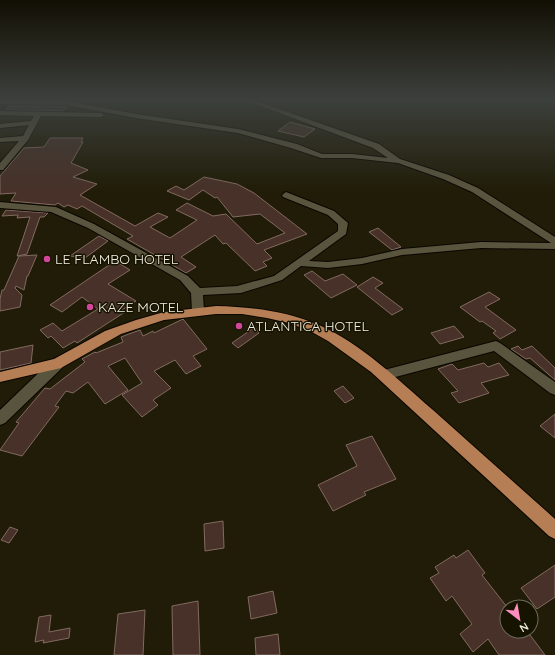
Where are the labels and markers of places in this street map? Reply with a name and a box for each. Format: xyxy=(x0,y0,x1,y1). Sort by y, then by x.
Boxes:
place label: LE FLAMBO HOTEL xyxy=(55,250,179,268)
marker: LE FLAMBO HOTEL xyxy=(42,254,52,264)
place label: KAZE MOTEL xyxy=(98,298,184,316)
marker: KAZE MOTEL xyxy=(85,302,95,312)
place label: ATLANTICA HOTEL xyxy=(247,317,369,335)
marker: ATLANTICA HOTEL xyxy=(234,321,244,331)

